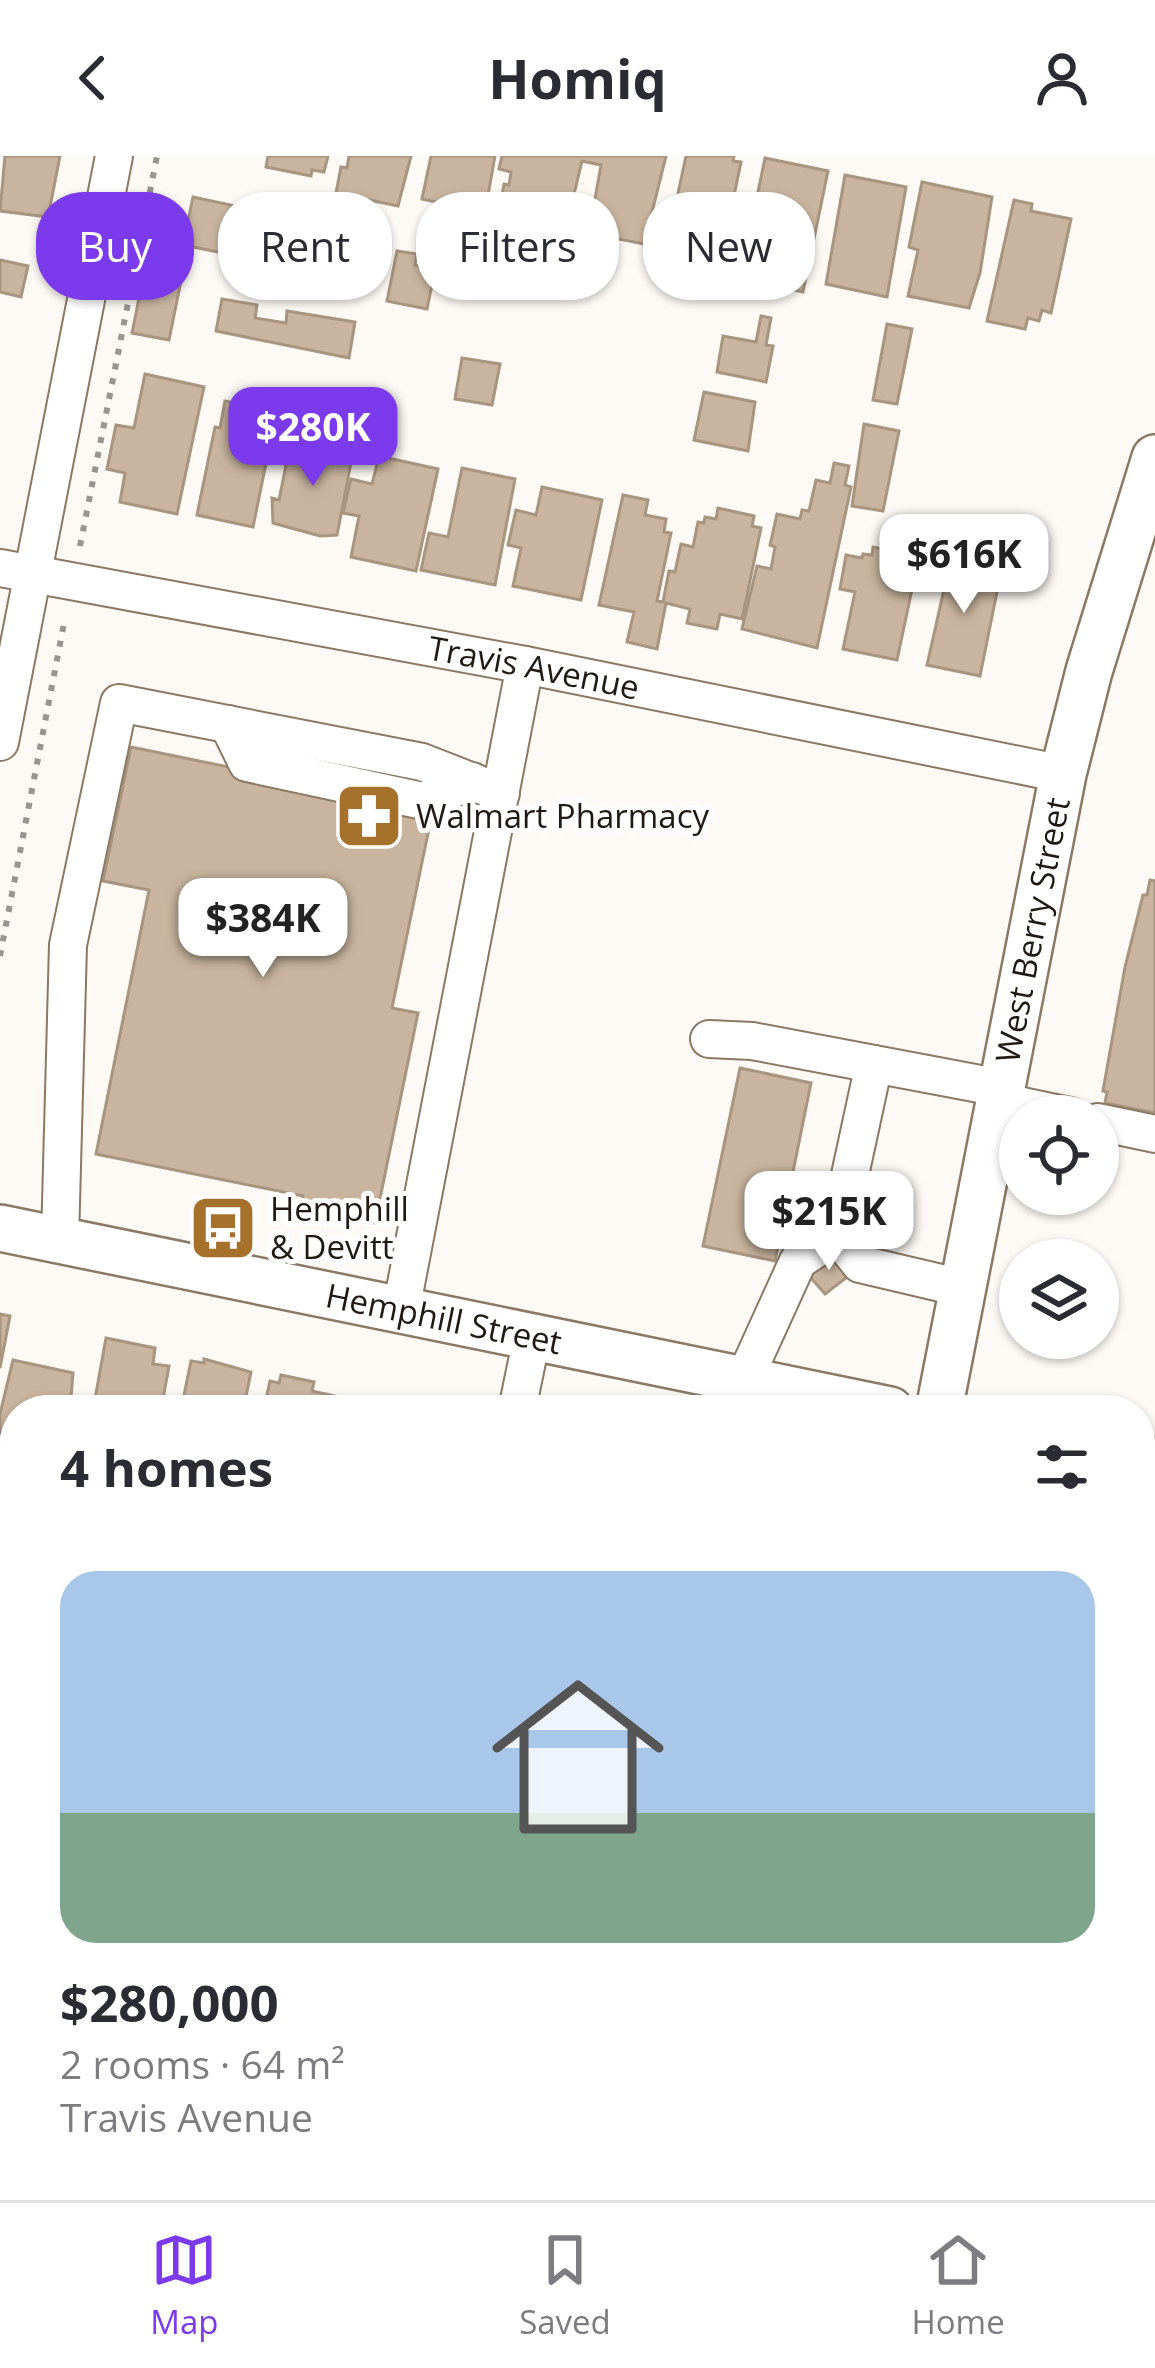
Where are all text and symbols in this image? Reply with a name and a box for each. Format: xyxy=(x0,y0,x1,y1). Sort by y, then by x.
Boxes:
text: Homiq xyxy=(488,41,667,115)
icon: back xyxy=(60,45,126,111)
icon: person xyxy=(1029,45,1095,111)
chip: Buy xyxy=(36,192,194,300)
chip: Rent xyxy=(218,192,392,300)
chip: Filters xyxy=(416,192,619,300)
chip: New xyxy=(643,192,815,300)
pin: $280K xyxy=(229,387,397,489)
text: $280K xyxy=(255,399,371,452)
pin: $616K xyxy=(880,514,1048,616)
text: $616K xyxy=(906,526,1022,579)
street label: Travis Avenue xyxy=(425,625,643,710)
pharmacy icon: Walmart Pharmacy xyxy=(334,781,404,851)
place label: Walmart Pharmacy xyxy=(416,793,709,838)
street label: West Berry Street xyxy=(984,793,1080,1066)
pin: $384K xyxy=(179,878,347,980)
text: $384K xyxy=(205,890,321,943)
map controls xyxy=(999,1095,1119,1359)
button: locate xyxy=(999,1095,1119,1215)
pin: $215K xyxy=(745,1171,913,1273)
text: $215K xyxy=(771,1183,887,1236)
place label: Hemphill & Devitt xyxy=(270,1186,409,1269)
bus stop icon: Hemphill & Devitt xyxy=(188,1193,258,1263)
button: layers xyxy=(999,1239,1119,1359)
street label: Hemphill Street xyxy=(322,1272,566,1364)
text: 4 homes xyxy=(60,1432,273,1502)
icon: filters xyxy=(1029,1434,1095,1500)
icon: home xyxy=(470,1649,686,1865)
text: $280,000 xyxy=(60,1967,279,2037)
text: 2 rooms · 64 m² xyxy=(60,2037,345,2090)
text: Travis Avenue xyxy=(60,2090,313,2143)
tab: Map xyxy=(150,2227,219,2344)
tab: Saved xyxy=(519,2227,611,2344)
tab: Home xyxy=(911,2227,1005,2344)

